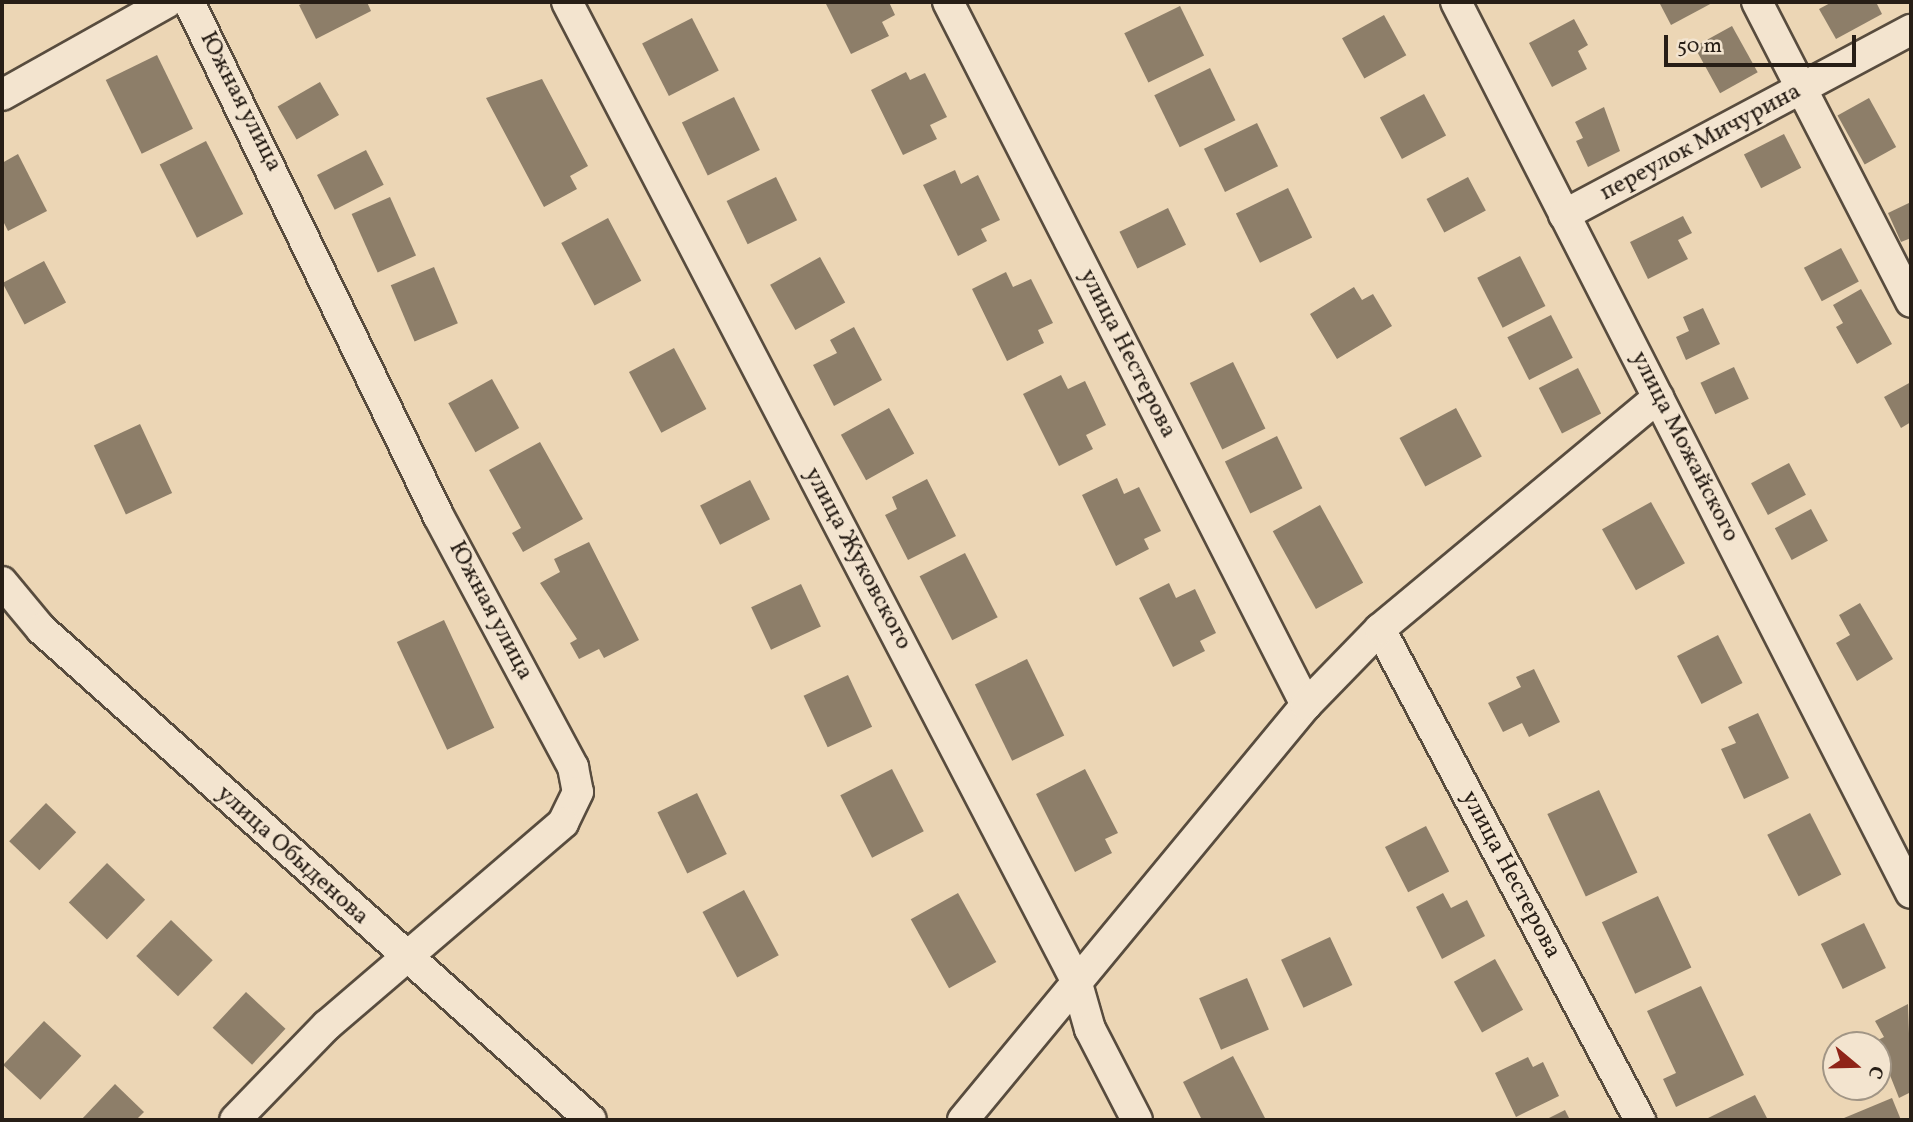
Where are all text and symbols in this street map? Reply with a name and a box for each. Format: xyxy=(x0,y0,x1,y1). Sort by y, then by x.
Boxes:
scale bar xyxy=(1668,21,1860,65)
street label: Южная улица xyxy=(192,27,288,177)
text: 50 m xyxy=(1677,32,1722,61)
street label: переулок Мичурина xyxy=(1596,78,1806,208)
street label: улица Нестерова xyxy=(1072,265,1182,443)
street label: улица Можайского xyxy=(1623,347,1745,547)
street label: улица Жуковского xyxy=(797,463,917,655)
street label: Южная улица xyxy=(441,536,539,686)
street label: улица Обыденова xyxy=(210,780,374,932)
street label: улица Нестерова xyxy=(1454,786,1566,964)
north arrow xyxy=(1822,1031,1892,1101)
text: С xyxy=(1861,1062,1889,1082)

